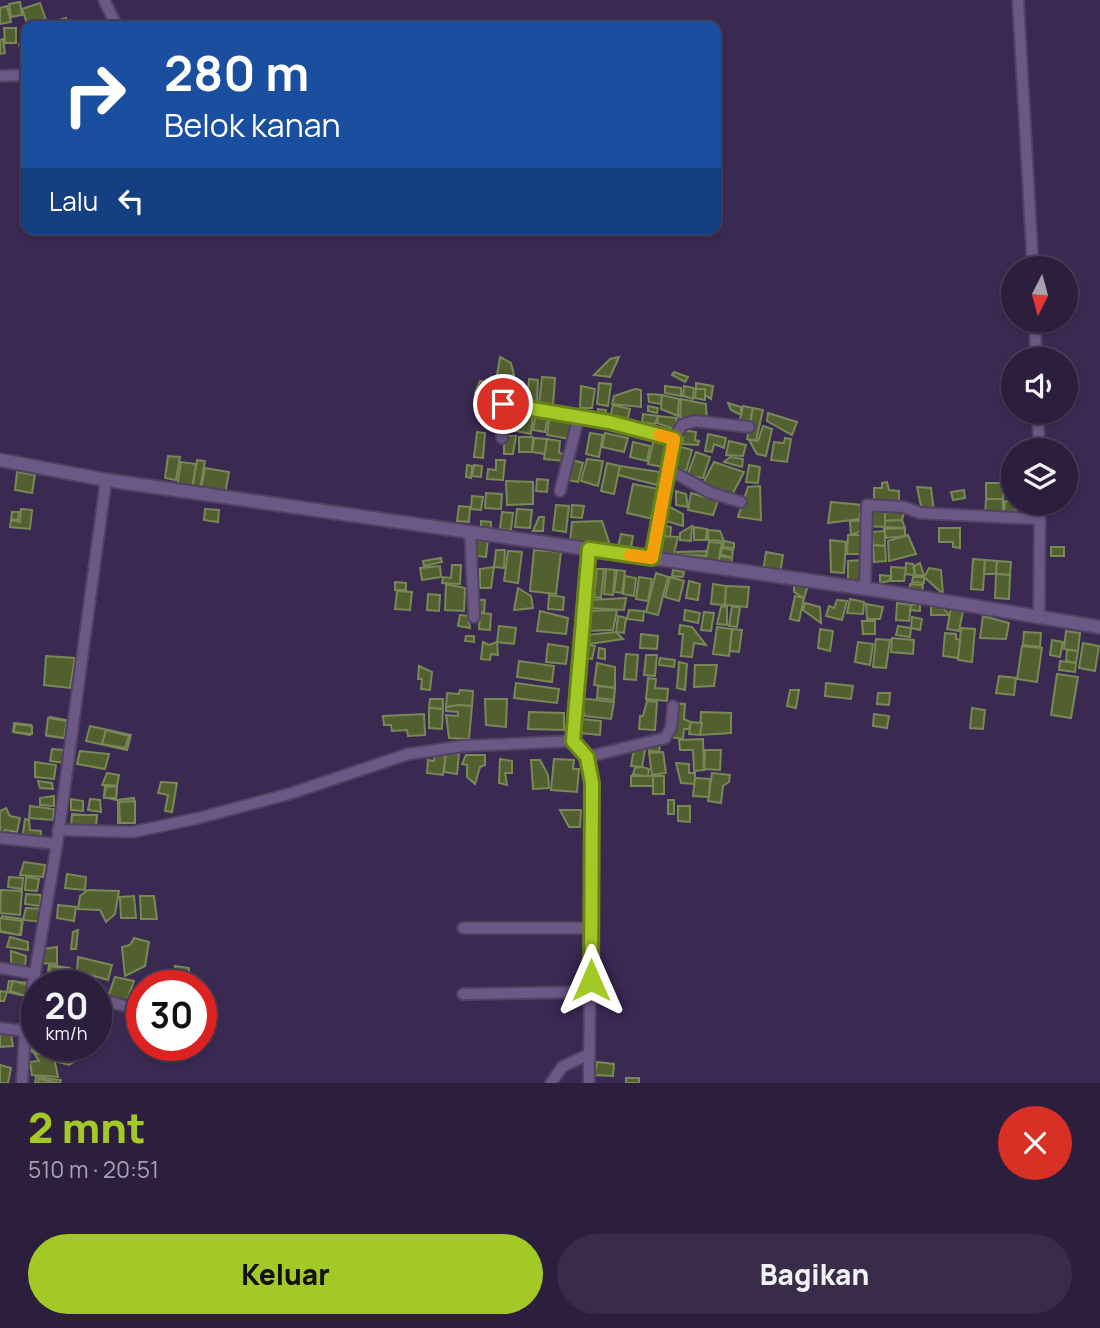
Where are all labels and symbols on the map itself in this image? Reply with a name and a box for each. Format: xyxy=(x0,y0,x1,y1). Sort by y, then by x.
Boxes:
north arrow xyxy=(1001,256,1078,332)
pin xyxy=(473,374,533,434)
position arrow xyxy=(554,943,628,1017)
speed limit sign: 30 xyxy=(126,970,217,1061)

